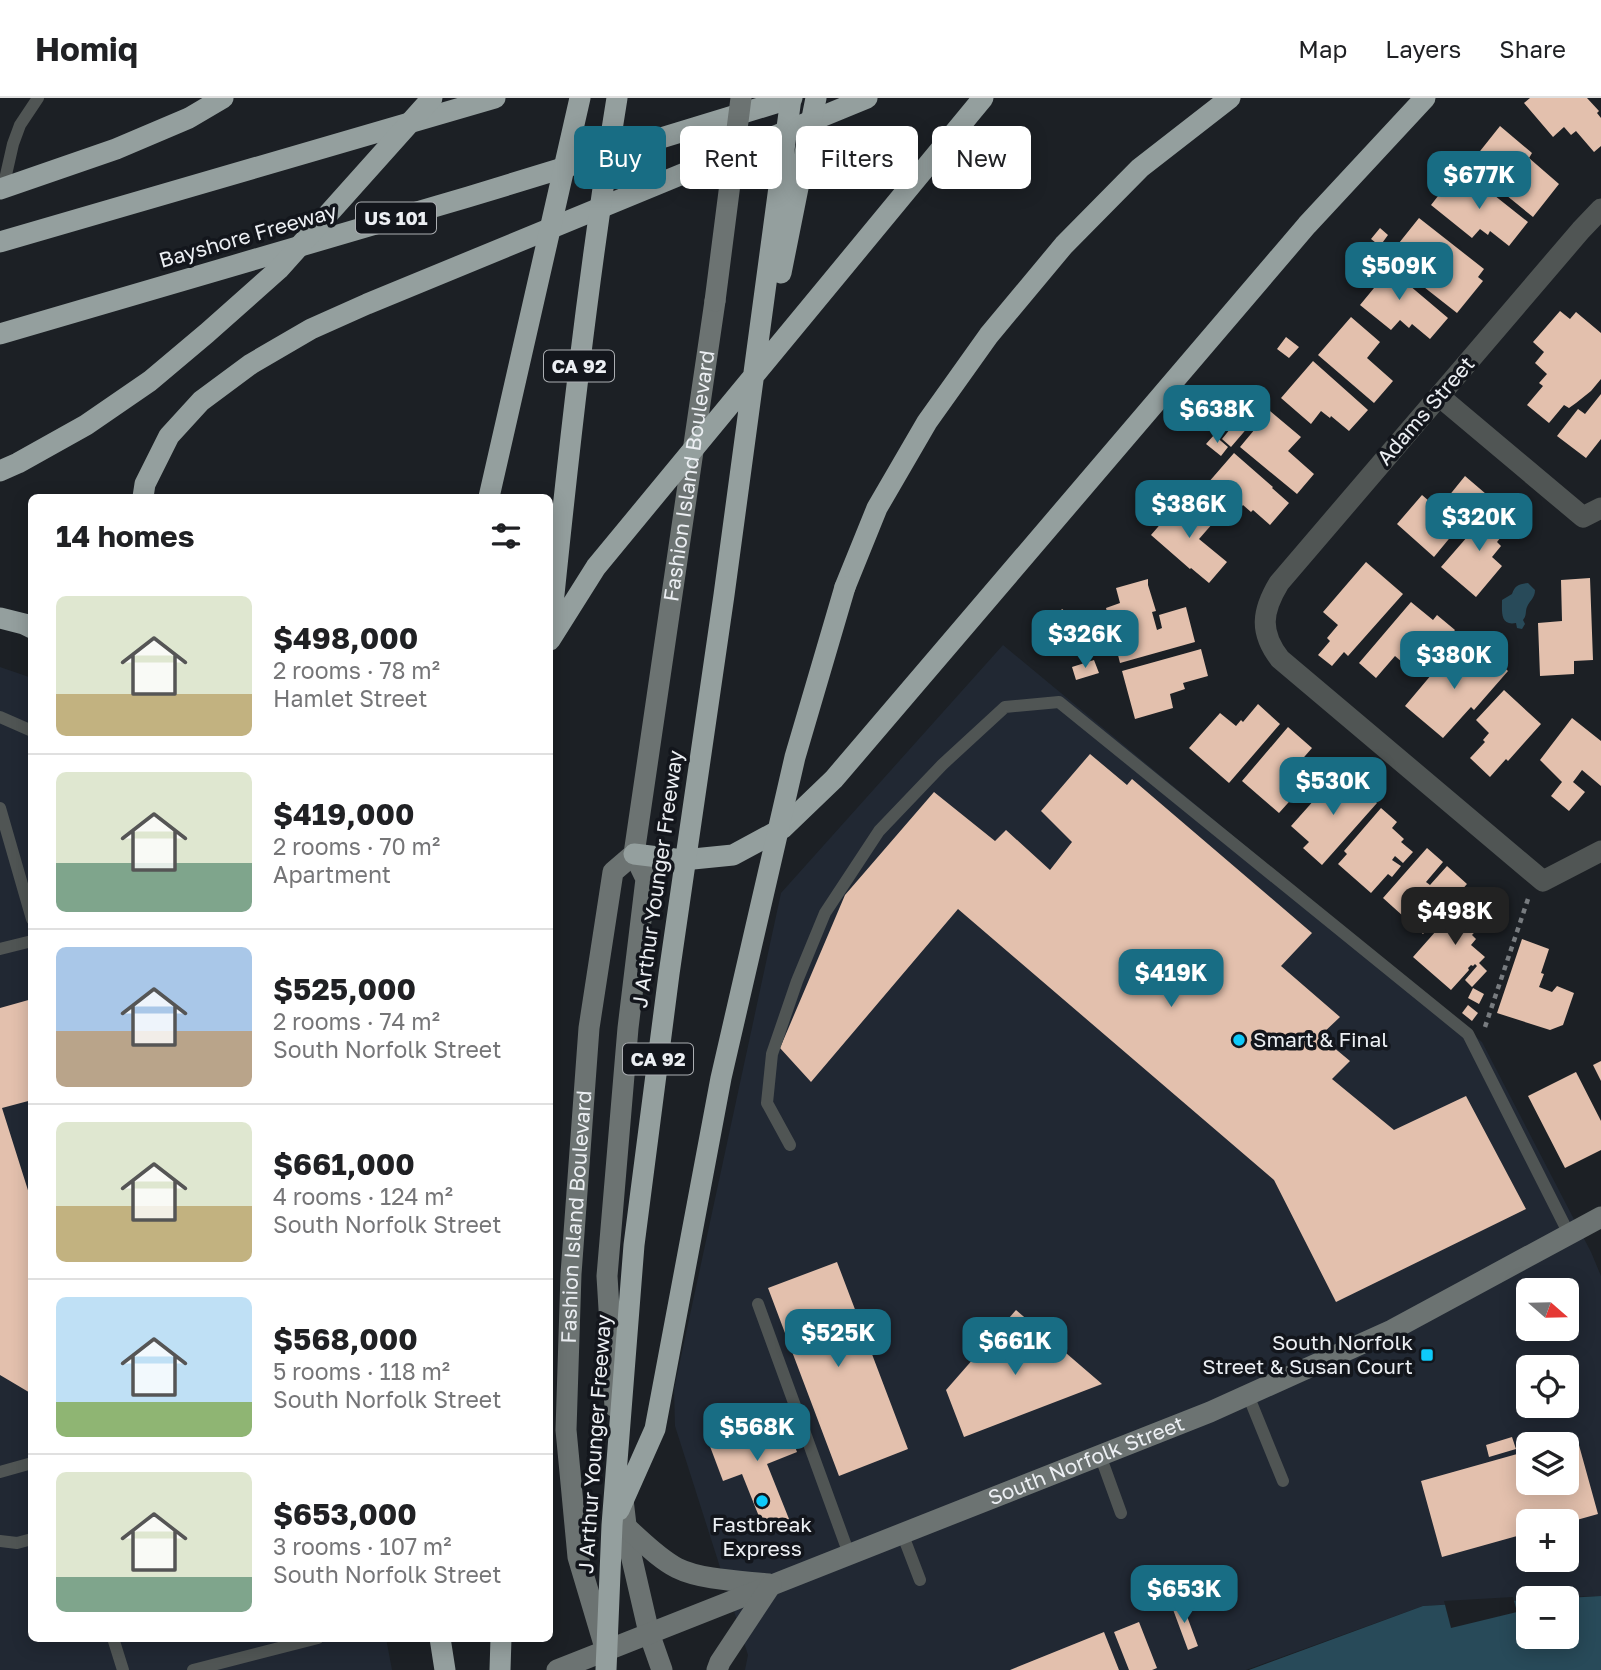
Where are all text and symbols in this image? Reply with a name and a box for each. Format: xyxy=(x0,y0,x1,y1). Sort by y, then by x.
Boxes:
text: Homiq xyxy=(35,29,138,68)
text: Map xyxy=(1298,34,1347,63)
text: Layers xyxy=(1385,34,1461,63)
text: Share xyxy=(1499,34,1566,63)
chip: Buy xyxy=(574,126,666,189)
chip: Rent xyxy=(680,126,782,189)
chip: Filters xyxy=(796,126,918,189)
chip: New xyxy=(932,126,1031,189)
pin: $677K xyxy=(1430,152,1528,211)
text: $677K xyxy=(1443,160,1515,188)
street label: Bayshore Freeway xyxy=(156,197,340,273)
road number: US 101 xyxy=(356,202,436,234)
pin: $509K xyxy=(1350,242,1448,302)
text: $509K xyxy=(1361,251,1437,279)
street label: Fashion Island Boulevard xyxy=(657,349,720,603)
road number: CA 92 xyxy=(544,350,614,382)
street label: Adams Street xyxy=(1371,351,1480,470)
pin: $638K xyxy=(1168,386,1266,445)
text: $638K xyxy=(1179,394,1255,422)
pin: $386K xyxy=(1140,480,1238,540)
text: $386K xyxy=(1151,489,1227,517)
pin: $320K xyxy=(1430,494,1528,553)
text: $320K xyxy=(1441,502,1517,530)
icon: filters xyxy=(487,517,525,555)
text: 14 homes xyxy=(56,518,195,554)
pin: $326K xyxy=(1036,610,1134,670)
text: $326K xyxy=(1048,619,1122,647)
text: $498,000 xyxy=(273,620,418,656)
icon: home xyxy=(112,624,196,708)
pin: $380K xyxy=(1405,632,1503,691)
text: $380K xyxy=(1416,640,1492,668)
text: 2 rooms · 78 m² xyxy=(273,656,440,684)
text: Hamlet Street xyxy=(273,684,427,712)
street label: J Arthur Younger Freeway xyxy=(626,748,688,1009)
pin: $530K xyxy=(1284,758,1382,817)
text: $530K xyxy=(1295,766,1371,794)
text: $419,000 xyxy=(273,796,414,832)
icon: home xyxy=(112,800,196,884)
text: 2 rooms · 70 m² xyxy=(273,832,440,860)
text: Apartment xyxy=(273,860,391,888)
pin: $498K xyxy=(1406,888,1504,947)
text: $498K xyxy=(1417,896,1493,924)
pin: $419K xyxy=(1122,950,1220,1009)
text: $419K xyxy=(1135,958,1207,986)
text: $525,000 xyxy=(273,971,416,1007)
icon: home xyxy=(112,975,196,1059)
text: 2 rooms · 74 m² xyxy=(273,1007,440,1035)
place label: Smart & Final xyxy=(1253,1026,1388,1052)
marker: Smart & Final xyxy=(1231,1032,1247,1048)
text: South Norfolk Street xyxy=(273,1035,501,1063)
road number: CA 92 xyxy=(623,1043,693,1074)
street label: Fashion Island Boulevard xyxy=(555,1089,596,1344)
text: $661,000 xyxy=(273,1146,415,1182)
icon: home xyxy=(112,1150,196,1234)
text: 4 rooms · 124 m² xyxy=(273,1182,453,1210)
text: South Norfolk Street xyxy=(273,1210,501,1238)
north arrow xyxy=(1516,1278,1578,1340)
map controls xyxy=(1516,1278,1579,1649)
pin: $525K xyxy=(789,1310,887,1369)
street label: J Arthur Younger Freeway xyxy=(572,1313,616,1575)
text: $525K xyxy=(801,1318,875,1346)
pin: $661K xyxy=(966,1318,1064,1377)
text: $568,000 xyxy=(273,1321,418,1357)
icon: home xyxy=(112,1325,196,1409)
text: $661K xyxy=(978,1326,1052,1354)
place label: South Norfolk Street & Susan Court xyxy=(1202,1329,1413,1379)
marker: South Norfolk Street & Susan Court xyxy=(1419,1347,1435,1363)
button: locate xyxy=(1516,1355,1579,1418)
text: 5 rooms · 118 m² xyxy=(273,1357,450,1385)
text: South Norfolk Street xyxy=(273,1385,501,1413)
pin: $568K xyxy=(708,1404,806,1463)
street label: South Norfolk Street xyxy=(984,1410,1188,1510)
text: $568K xyxy=(719,1412,795,1440)
button: layers xyxy=(1516,1432,1579,1495)
marker: Fastbreak Express xyxy=(754,1493,770,1509)
text: $653,000 xyxy=(273,1496,417,1532)
icon: home xyxy=(112,1500,196,1584)
button: + xyxy=(1516,1509,1579,1572)
place label: Fastbreak Express xyxy=(712,1511,812,1561)
text: 3 rooms · 107 m² xyxy=(273,1532,451,1560)
text: South Norfolk Street xyxy=(273,1560,501,1588)
pin: $653K xyxy=(1135,1566,1233,1625)
text: $653K xyxy=(1147,1574,1221,1602)
button: − xyxy=(1516,1586,1579,1649)

